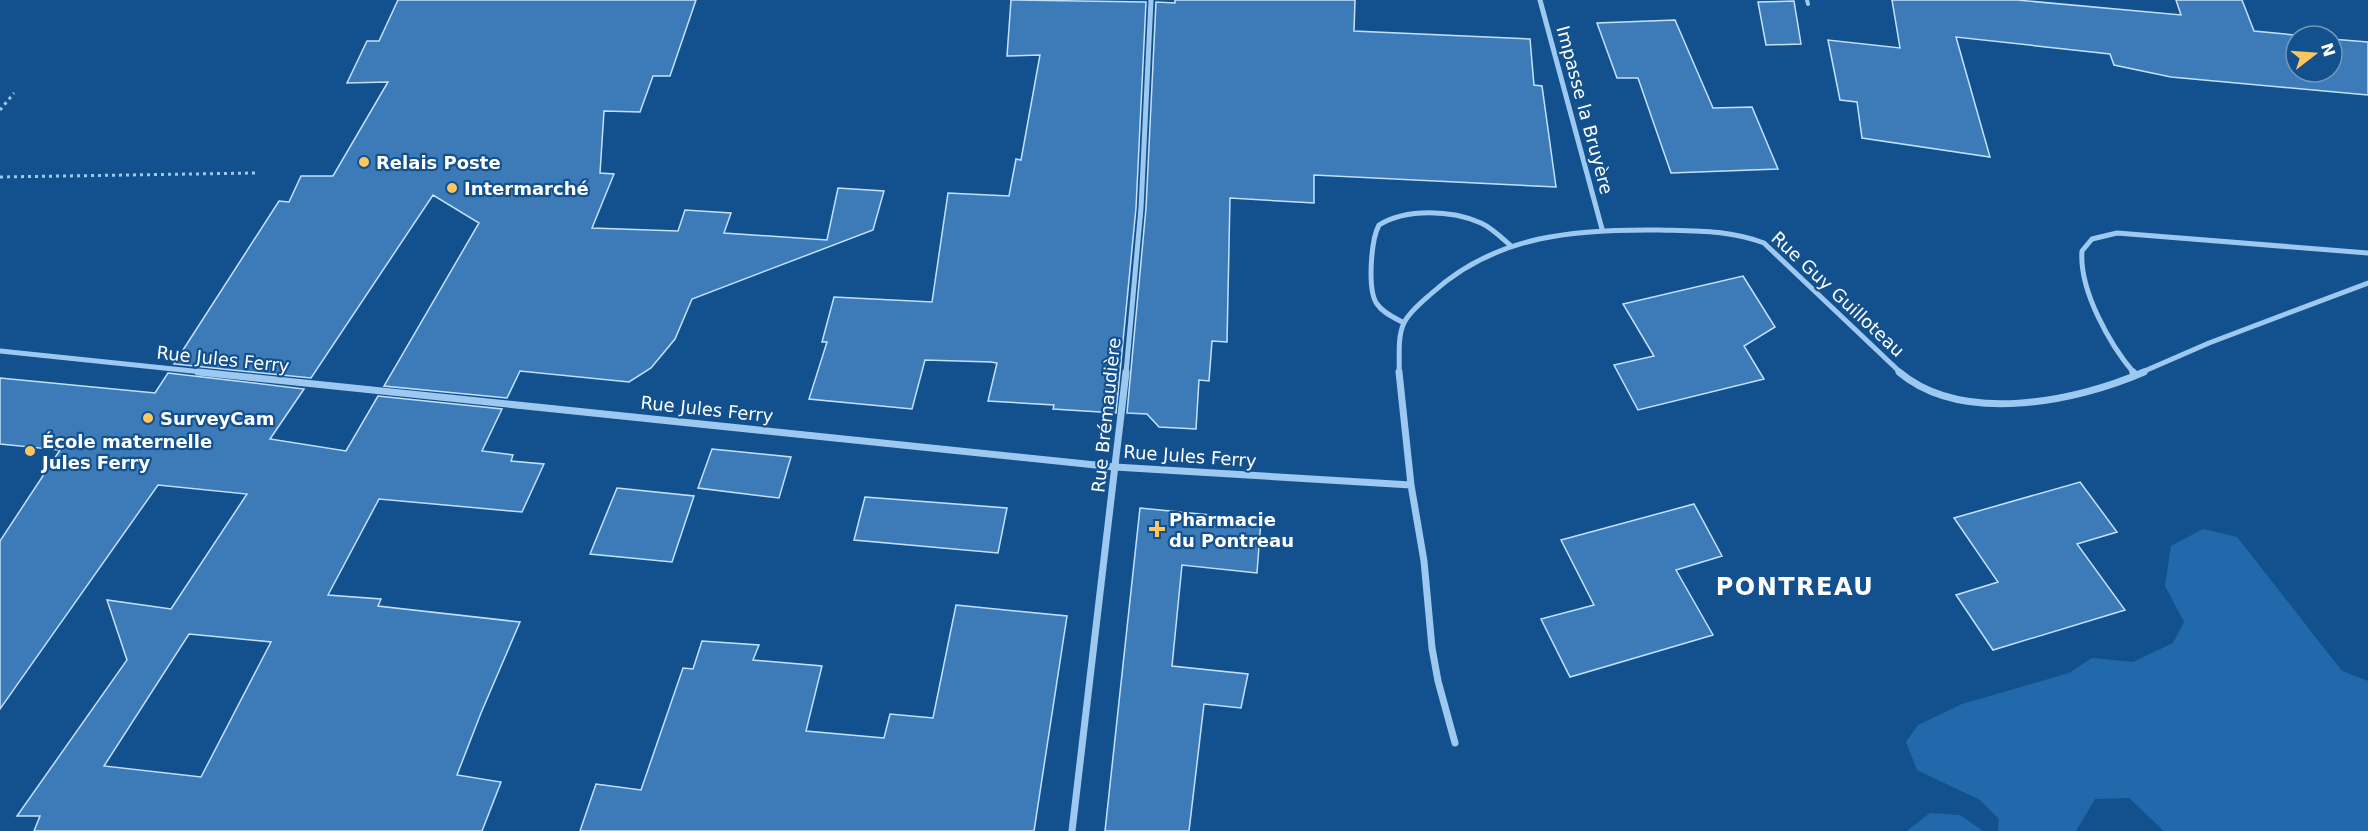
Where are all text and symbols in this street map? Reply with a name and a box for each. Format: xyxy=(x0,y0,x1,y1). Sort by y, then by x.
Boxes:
street label: Impasse la Bruyère xyxy=(1552,23,1618,197)
north arrow xyxy=(2284,24,2344,84)
text: N xyxy=(2317,41,2339,59)
place label: Relais Poste xyxy=(376,152,501,173)
marker: Relais Poste xyxy=(357,155,371,169)
place label: Intermarché xyxy=(464,178,589,199)
marker: Intermarché xyxy=(445,181,459,195)
street label: Rue Guy Guilloteau xyxy=(1767,227,1909,361)
street label: Rue Brémaudière xyxy=(1087,336,1125,494)
street label: Rue Jules Ferry xyxy=(156,342,291,376)
street label: Rue Jules Ferry xyxy=(640,392,775,426)
place label: SurveyCam xyxy=(160,408,274,429)
marker: SurveyCam xyxy=(141,411,155,425)
place label: École maternelle Jules Ferry xyxy=(40,431,212,473)
street label: Rue Jules Ferry xyxy=(1123,441,1258,471)
marker: École maternelle Jules Ferry xyxy=(23,444,37,458)
place label: Pharmacie du Pontreau xyxy=(1169,509,1294,551)
marker: Pharmacie du Pontreau xyxy=(1150,522,1164,536)
district label: PONTREAU xyxy=(1716,573,1874,601)

